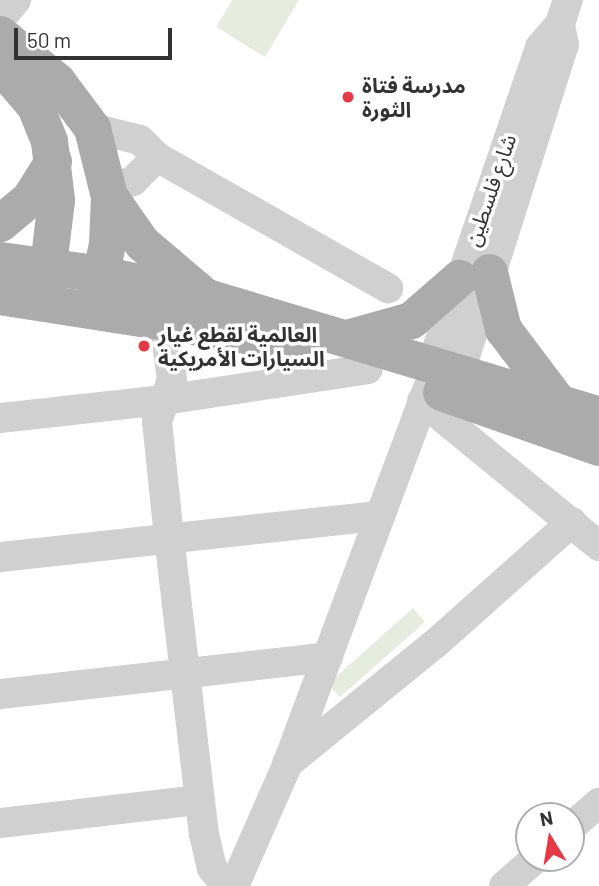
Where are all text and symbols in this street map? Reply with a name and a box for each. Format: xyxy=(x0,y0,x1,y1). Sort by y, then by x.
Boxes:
scale bar xyxy=(18,14,175,58)
text: 50 m xyxy=(27,27,71,52)
place label: مدرسة فتاة الثورة xyxy=(362,72,466,122)
marker: مدرسة فتاة الثورة xyxy=(340,89,356,105)
street label: شارع فلسطين xyxy=(459,131,521,249)
place label: العالمية لقطع غيار السيارات الأمريكية xyxy=(158,321,325,371)
marker: العالمية لقطع غيار السيارات الأمريكية xyxy=(136,338,152,354)
north arrow xyxy=(515,802,585,872)
text: N xyxy=(538,805,555,830)

